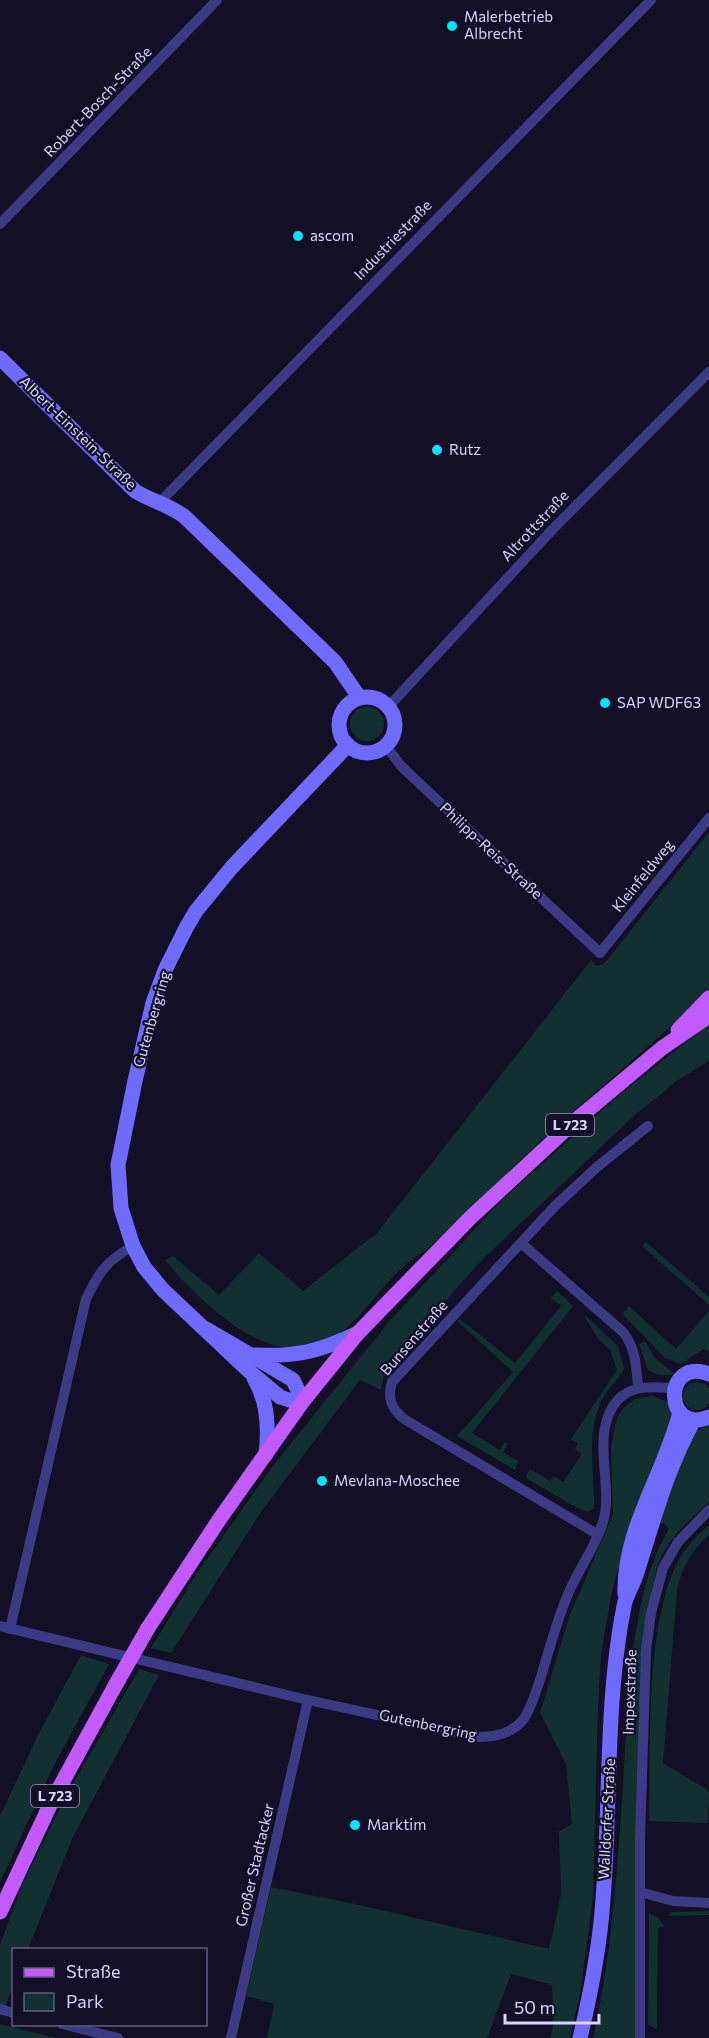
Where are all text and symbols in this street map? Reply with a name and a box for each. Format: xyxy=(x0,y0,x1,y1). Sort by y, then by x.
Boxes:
place label: Malerbetrieb Albrecht xyxy=(464,7,553,42)
marker: Malerbetrieb Albrecht xyxy=(445,19,459,33)
street label: Robert-Bosch-Straße xyxy=(40,42,155,160)
street label: Industriestraße xyxy=(350,196,435,283)
place label: ascom xyxy=(310,226,354,244)
marker: ascom xyxy=(291,229,305,243)
street label: Albert-Einstein-Straße xyxy=(16,372,141,493)
place label: Rutz xyxy=(449,440,481,458)
marker: Rutz xyxy=(430,443,444,457)
street label: Altrottstraße xyxy=(497,486,572,565)
place label: SAP WDF63 xyxy=(617,693,701,711)
marker: SAP WDF63 xyxy=(598,696,612,710)
street label: Philipp-Reis-Straße xyxy=(437,798,547,902)
street label: Kleinfeldweg xyxy=(608,836,677,915)
street label: Gutenbergring xyxy=(129,968,173,1069)
road number: L 723 xyxy=(546,1114,594,1136)
street label: Bunsenstraße xyxy=(376,1296,451,1379)
place label: Mevlana-Moschee xyxy=(334,1471,460,1489)
marker: Mevlana-Moschee xyxy=(315,1474,329,1488)
street label: Impexstraße xyxy=(619,1649,639,1735)
street label: Gutenbergring xyxy=(378,1705,479,1743)
street label: Walldorfer Straße xyxy=(594,1758,618,1880)
road number: L 723 xyxy=(31,1785,79,1807)
street label: Großer Stadtacker xyxy=(231,1801,277,1928)
place label: Marktim xyxy=(367,1815,426,1833)
marker: Marktim xyxy=(348,1818,362,1832)
legend xyxy=(12,1948,207,2026)
text: Straße xyxy=(66,1960,121,1982)
scale bar xyxy=(505,1987,600,2025)
text: Park xyxy=(66,1990,104,2012)
text: 50 m xyxy=(514,1996,555,2018)

